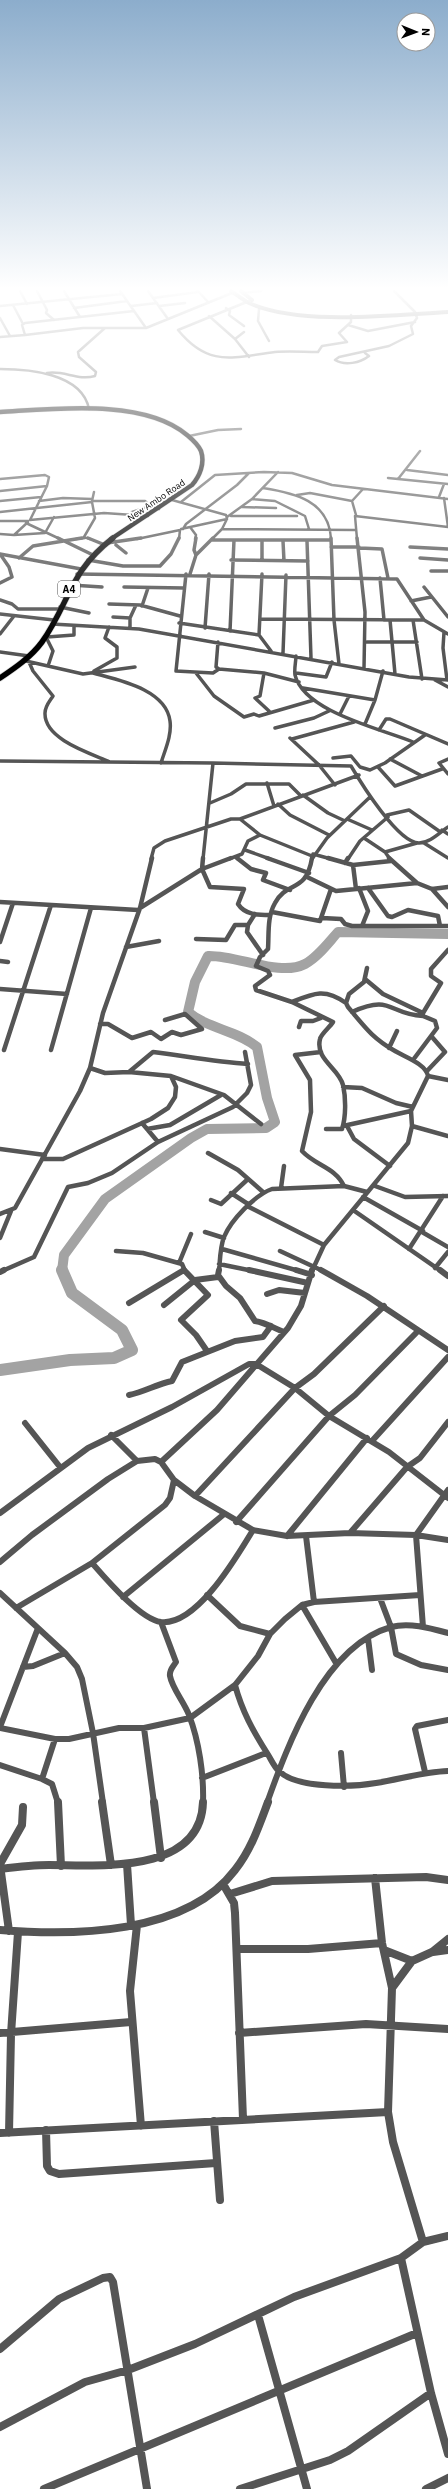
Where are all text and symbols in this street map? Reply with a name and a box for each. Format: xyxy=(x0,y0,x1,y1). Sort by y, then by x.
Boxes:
north arrow xyxy=(396,12,436,52)
text: N xyxy=(419,28,433,36)
street label: New Ambo Road xyxy=(125,477,187,523)
road number: A4 xyxy=(58,581,80,597)

